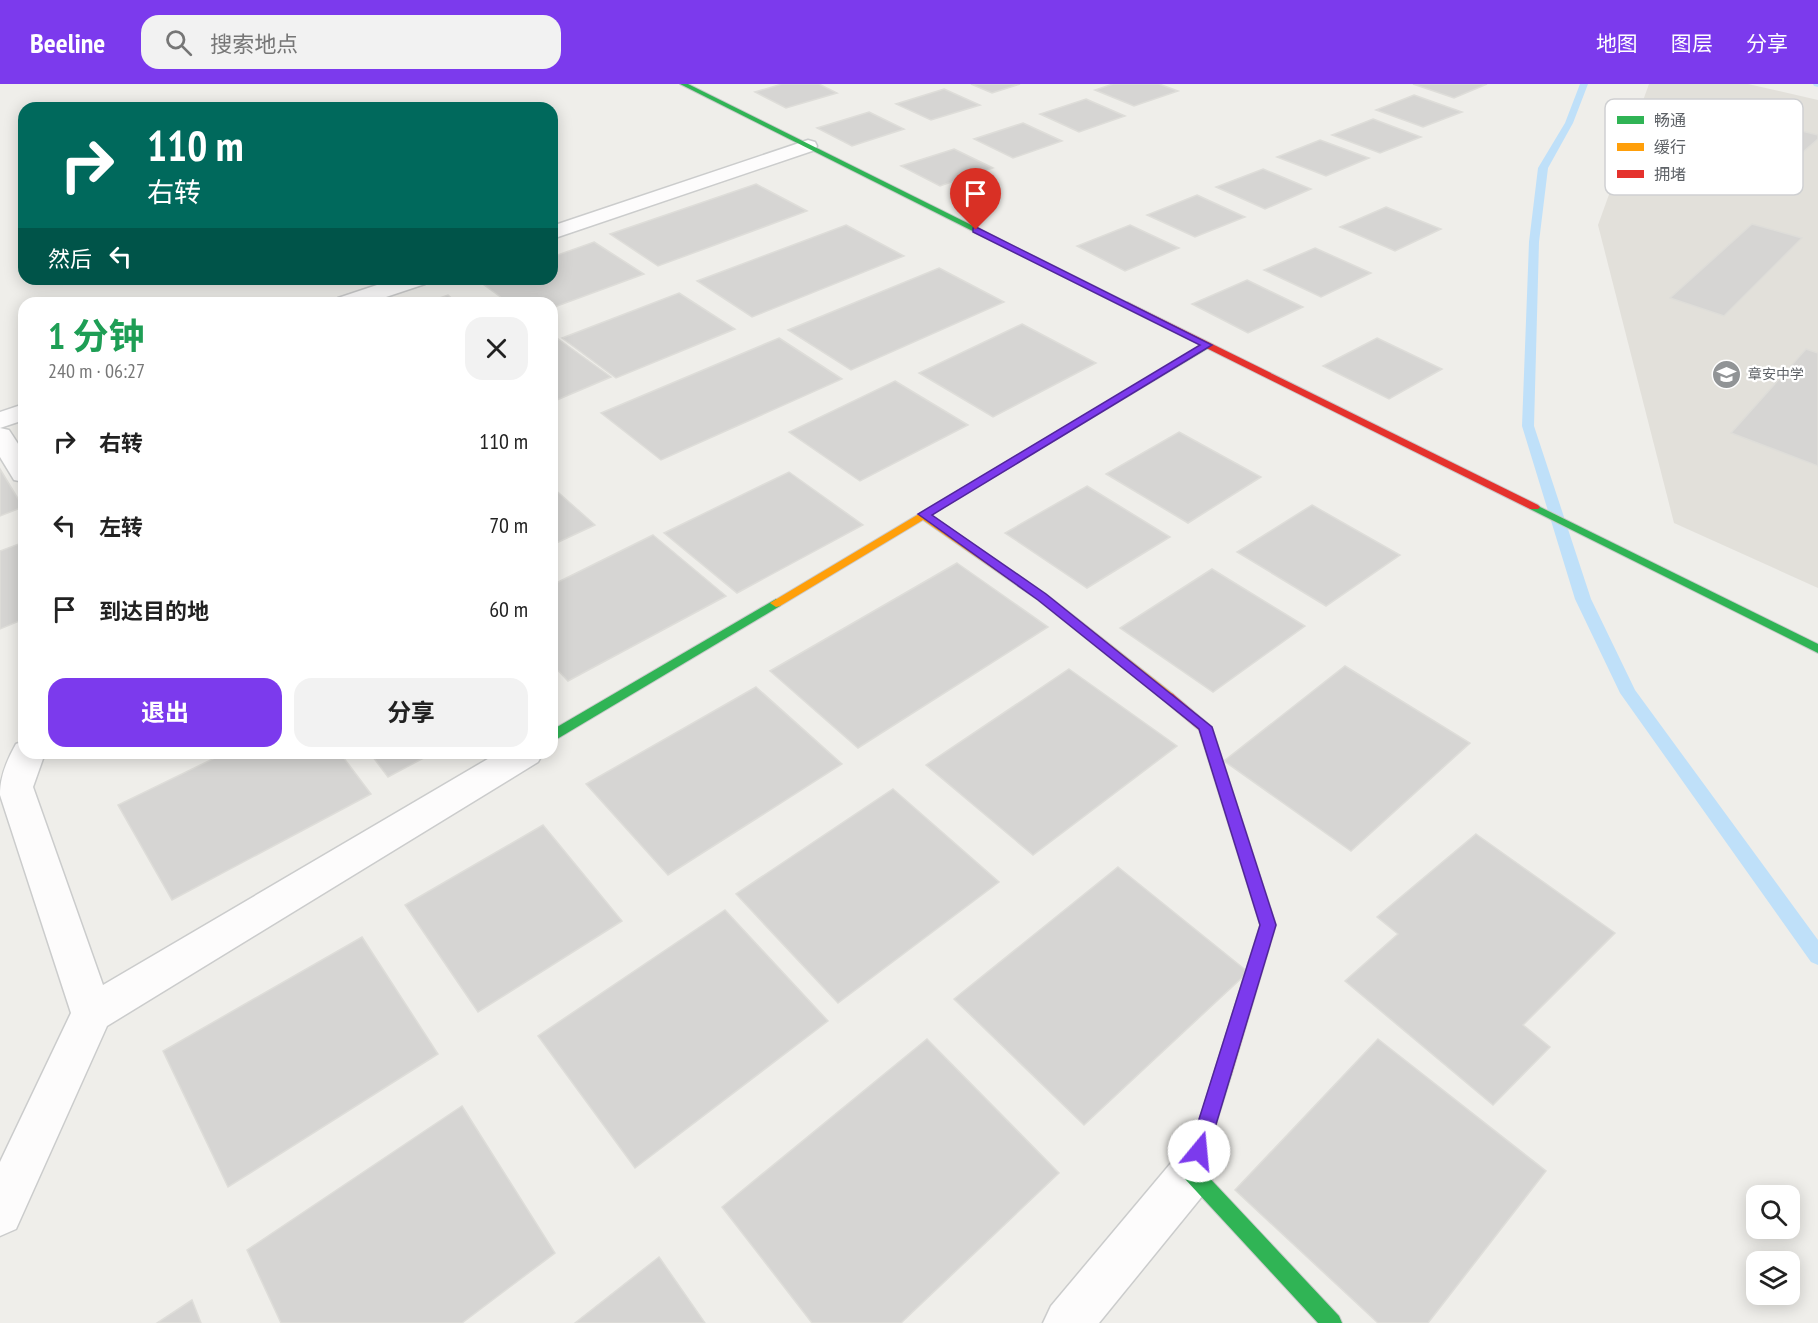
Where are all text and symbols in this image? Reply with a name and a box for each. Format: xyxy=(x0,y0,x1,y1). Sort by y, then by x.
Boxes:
search box xyxy=(141,15,561,69)
text: Beeline xyxy=(30,24,105,61)
icon: search xyxy=(162,26,195,59)
text: 搜索地点 xyxy=(210,30,298,58)
text: 地图 xyxy=(1596,30,1638,57)
text: 图层 xyxy=(1671,30,1713,57)
text: 分享 xyxy=(1746,30,1788,57)
legend xyxy=(1605,99,1803,195)
text: 畅通 xyxy=(1654,110,1686,130)
text: 110 m xyxy=(147,118,244,173)
icon: right xyxy=(48,126,126,204)
text: 缓行 xyxy=(1654,137,1686,157)
text: 拥堵 xyxy=(1654,164,1686,184)
pin xyxy=(950,168,1001,230)
text: 右转 xyxy=(147,175,201,209)
icon: arrive xyxy=(959,177,992,210)
icon: left xyxy=(104,240,137,273)
text: 然后 xyxy=(48,245,92,273)
text: 1 分钟 xyxy=(48,312,145,359)
button: close xyxy=(465,317,528,380)
text: 240 m · 06:27 xyxy=(48,358,145,384)
school or university icon: 章安中学 xyxy=(1711,358,1743,390)
place label: 章安中学 xyxy=(1748,365,1804,383)
icon: right xyxy=(48,425,81,458)
text: 110 m xyxy=(479,427,528,455)
text: 右转 xyxy=(99,429,143,457)
icon: left xyxy=(48,509,81,542)
text: 70 m xyxy=(489,511,528,539)
text: 左转 xyxy=(99,513,143,541)
icon: arrive xyxy=(48,593,81,626)
text: 60 m xyxy=(489,595,528,623)
text: 到达目的地 xyxy=(99,597,209,625)
button: 退出 xyxy=(48,678,282,747)
button: 分享 xyxy=(294,678,528,747)
position arrow xyxy=(1167,1119,1231,1183)
map controls xyxy=(1746,1185,1800,1305)
button: search xyxy=(1746,1185,1800,1239)
button: layers xyxy=(1746,1251,1800,1305)

